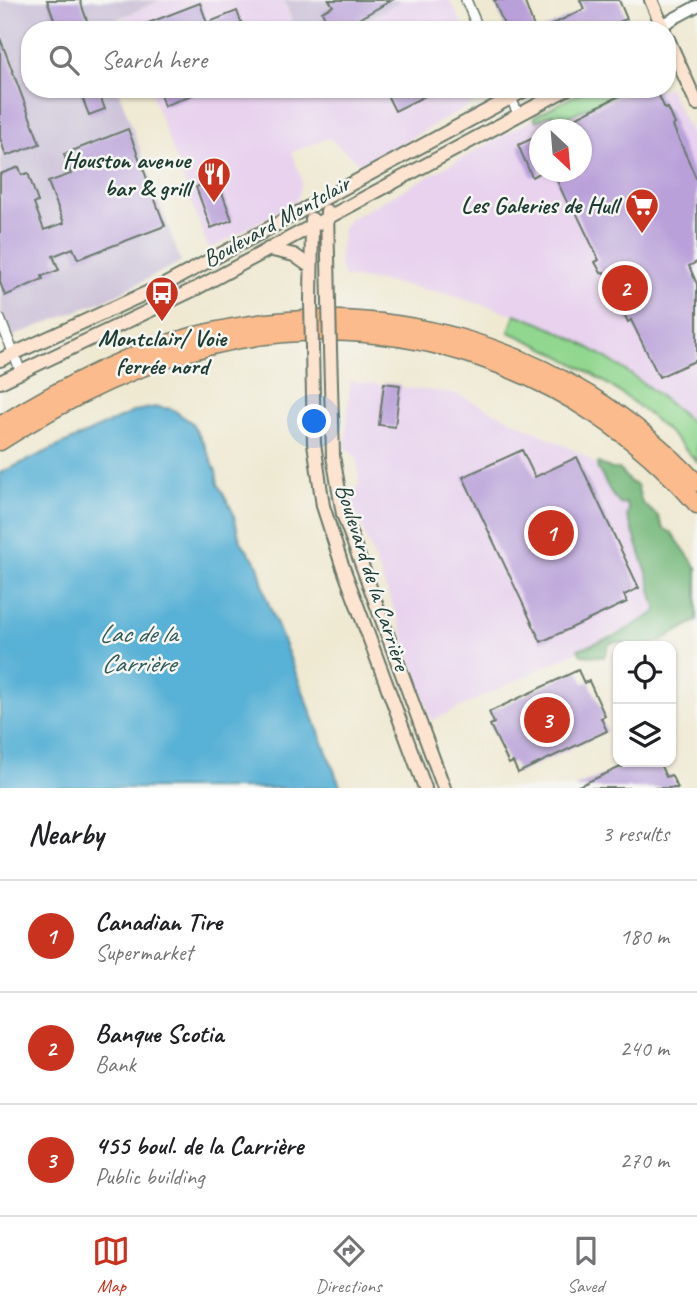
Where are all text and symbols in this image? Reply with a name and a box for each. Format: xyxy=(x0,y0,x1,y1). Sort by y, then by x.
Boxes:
search box xyxy=(21,21,676,98)
icon: search xyxy=(45,41,83,79)
text: Search here xyxy=(101,43,207,76)
north arrow xyxy=(529,119,592,182)
place label: Houston avenue bar & grill xyxy=(63,145,195,203)
restaurant icon: Houston avenue bar & grill xyxy=(195,155,233,204)
street label: Boulevard Montclair xyxy=(197,167,357,274)
supermarket icon: Les Galeries de Hull xyxy=(623,186,661,235)
place label: Les Galeries de Hull xyxy=(461,190,623,220)
pin: 2 xyxy=(602,262,648,314)
bus stop icon: Montclair/ Voie ferrée nord xyxy=(143,274,181,323)
place label: Montclair/ Voie ferrée nord xyxy=(98,323,228,381)
your location xyxy=(297,404,331,438)
street label: Boulevard de la Carrière xyxy=(329,480,418,676)
pin: 1 xyxy=(528,507,574,559)
water label: Lac de la Carrière xyxy=(99,617,180,680)
map controls xyxy=(613,641,676,767)
button: locate xyxy=(613,641,676,704)
pin: 3 xyxy=(524,694,570,746)
button: layers xyxy=(613,704,676,767)
text: Nearby xyxy=(28,815,104,853)
text: 3 results xyxy=(602,819,669,848)
text: Canadian Tire xyxy=(95,905,222,938)
text: 1 xyxy=(46,922,56,951)
text: 180 m xyxy=(620,922,669,951)
text: Supermarket xyxy=(95,938,193,967)
text: Banque Scotia xyxy=(95,1017,223,1050)
text: 2 xyxy=(46,1034,56,1063)
text: 240 m xyxy=(620,1034,669,1063)
text: Bank xyxy=(95,1050,136,1079)
text: 455 boul. de la Carrière xyxy=(95,1129,303,1162)
text: 3 xyxy=(46,1146,56,1175)
text: 270 m xyxy=(620,1146,669,1175)
text: Public building xyxy=(95,1162,204,1191)
tab: Map xyxy=(92,1232,130,1298)
tab: Directions xyxy=(315,1232,382,1298)
tab: Saved xyxy=(567,1232,605,1298)

